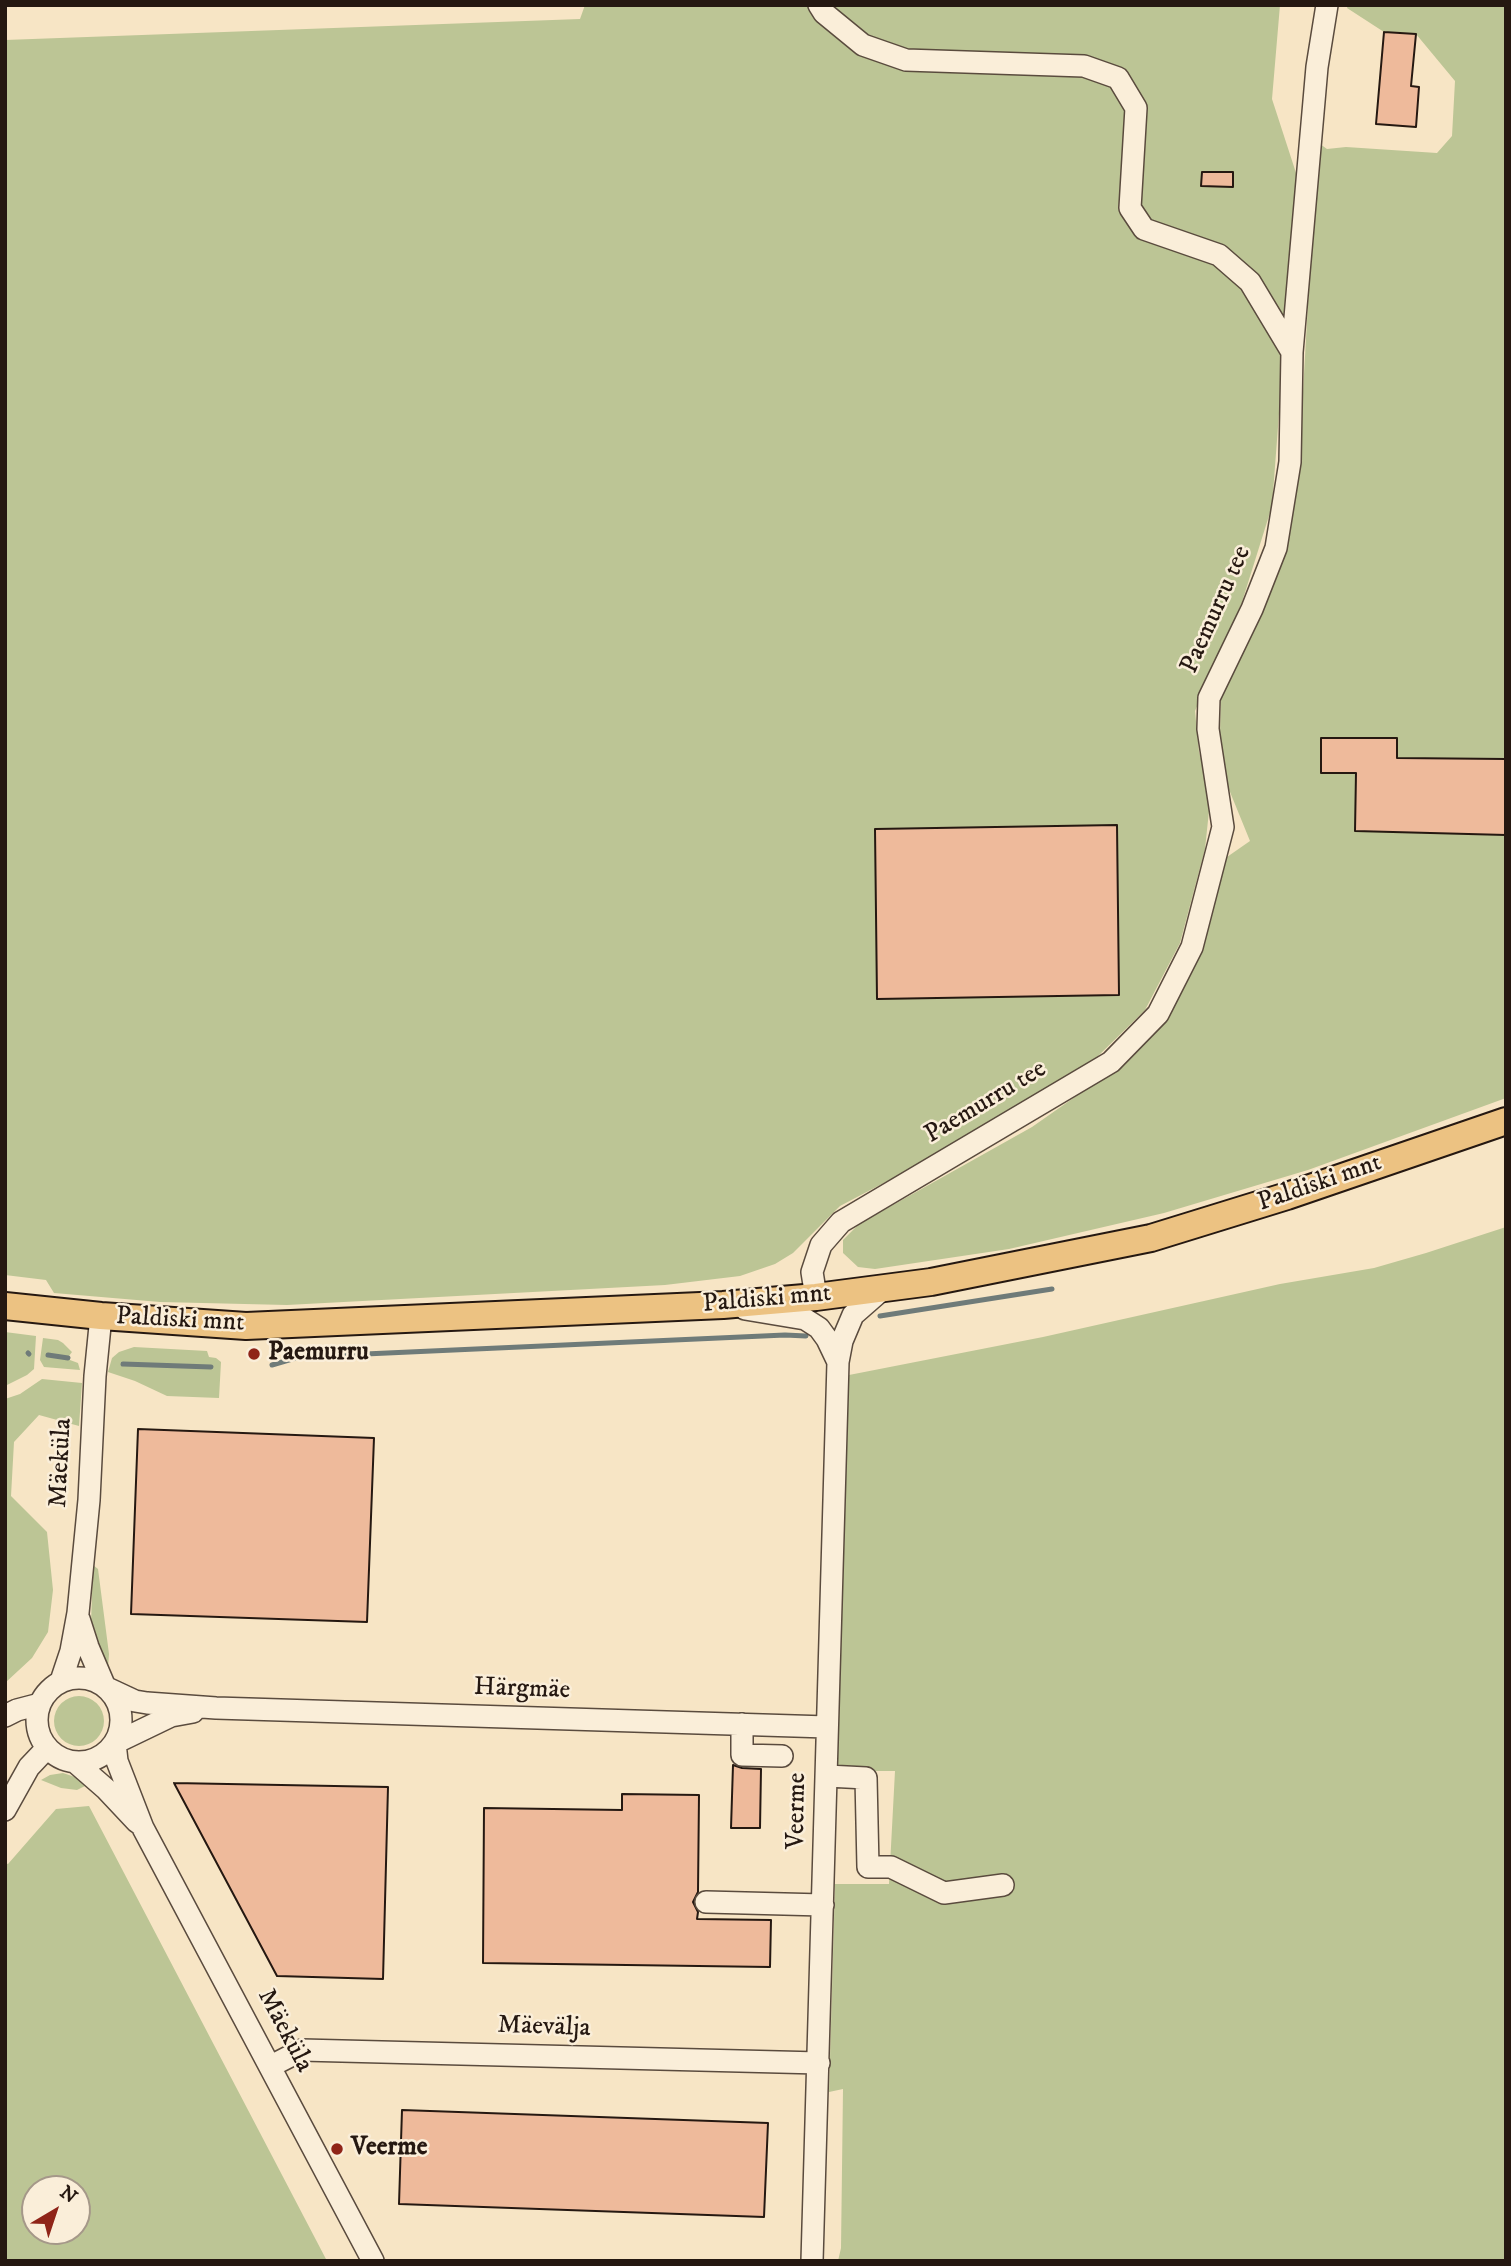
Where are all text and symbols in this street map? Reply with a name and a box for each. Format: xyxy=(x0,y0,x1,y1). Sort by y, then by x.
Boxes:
street label: Paemurru tee xyxy=(1175,541,1259,679)
street label: Paemurru tee xyxy=(920,1055,1052,1151)
street label: Paldiski mnt xyxy=(1254,1148,1386,1220)
street label: Paldiski mnt xyxy=(701,1279,833,1321)
street label: Paldiski mnt xyxy=(115,1302,245,1340)
place label: Paemurru xyxy=(268,1338,369,1370)
marker: Paemurru xyxy=(246,1346,262,1362)
street label: Mäeküla xyxy=(44,1417,80,1509)
street label: Härgmäe xyxy=(473,1673,571,1707)
street label: Veerme xyxy=(782,1772,814,1850)
street label: Mäeküla xyxy=(249,1984,319,2078)
street label: Mäevälja xyxy=(497,2011,591,2045)
place label: Veerme xyxy=(351,2133,428,2165)
marker: Veerme xyxy=(329,2141,345,2157)
north arrow xyxy=(21,2175,91,2245)
text: N xyxy=(55,2181,82,2209)

